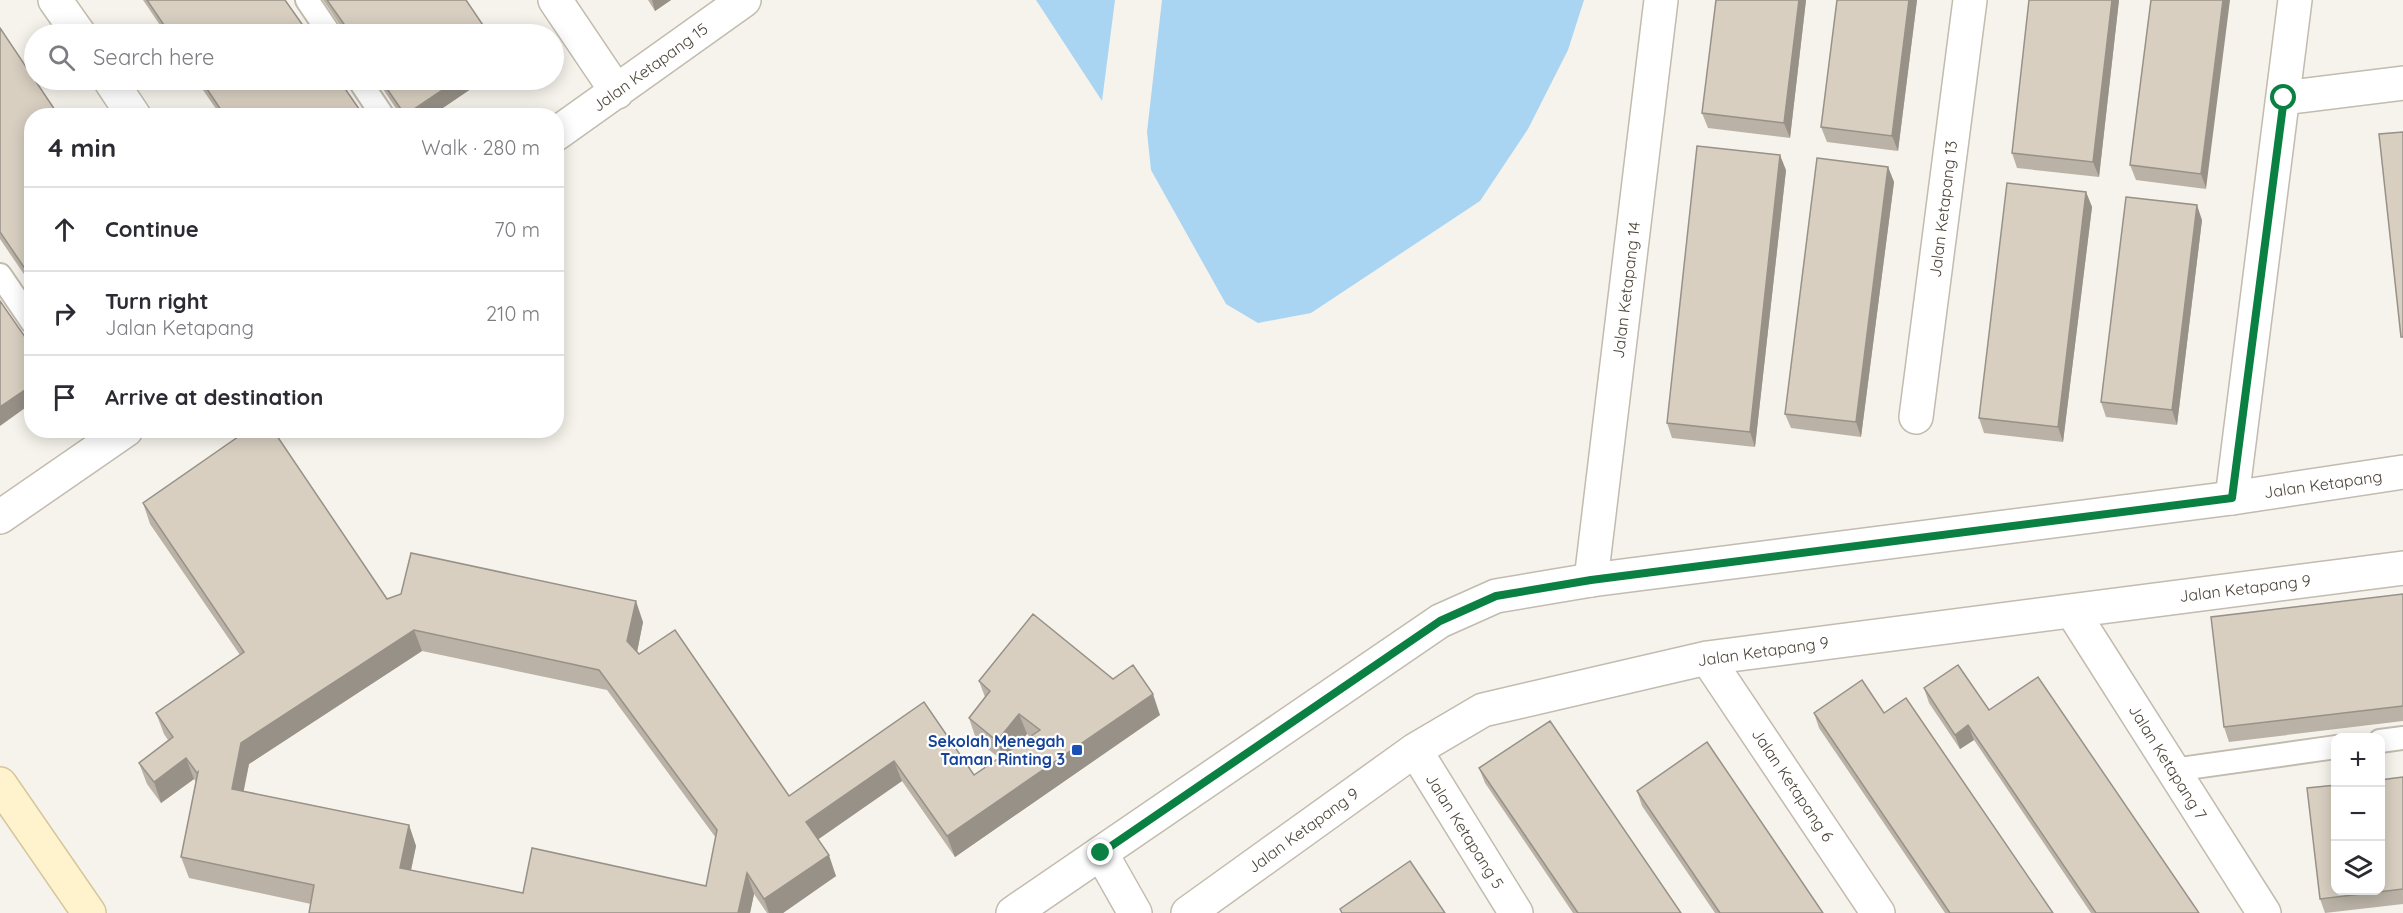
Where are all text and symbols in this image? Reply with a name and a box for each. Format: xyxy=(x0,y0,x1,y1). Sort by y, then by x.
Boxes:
street label: Jalan Ketapang 15 xyxy=(588,18,712,116)
search box xyxy=(24,24,564,90)
icon: search xyxy=(45,41,78,74)
text: Search here xyxy=(93,43,214,71)
route start xyxy=(2270,84,2296,110)
text: 4 min xyxy=(48,131,116,164)
text: Walk · 280 m xyxy=(421,135,540,160)
street label: Jalan Ketapang 13 xyxy=(1925,139,1961,279)
icon: ahead xyxy=(48,213,81,246)
text: Continue xyxy=(105,215,199,243)
text: 70 m xyxy=(494,217,540,242)
street label: Jalan Ketapang 14 xyxy=(1608,221,1644,359)
text: Turn right xyxy=(105,287,209,315)
icon: right xyxy=(48,297,81,330)
text: 210 m xyxy=(486,301,540,326)
text: Jalan Ketapang xyxy=(105,315,254,340)
icon: arrive xyxy=(48,381,81,414)
text: Arrive at destination xyxy=(105,383,323,411)
street label: Jalan Ketapang xyxy=(2263,466,2383,502)
street label: Jalan Ketapang 9 xyxy=(2178,570,2312,606)
street label: Jalan Ketapang 9 xyxy=(1696,632,1830,670)
street label: Jalan Ketapang 7 xyxy=(2125,701,2211,823)
street label: Jalan Ketapang 6 xyxy=(1748,725,1838,846)
place label: Sekolah Menegah Taman Rinting 3 xyxy=(928,731,1065,769)
map controls xyxy=(2331,733,2385,895)
button: + xyxy=(2331,733,2385,787)
marker: Sekolah Menegah Taman Rinting 3 xyxy=(1070,743,1084,757)
street label: Jalan Ketapang 5 xyxy=(1421,770,1509,892)
street label: Jalan Ketapang 9 xyxy=(1244,783,1362,877)
button: − xyxy=(2331,787,2385,841)
route end xyxy=(1087,839,1113,865)
button: layers xyxy=(2331,841,2385,895)

